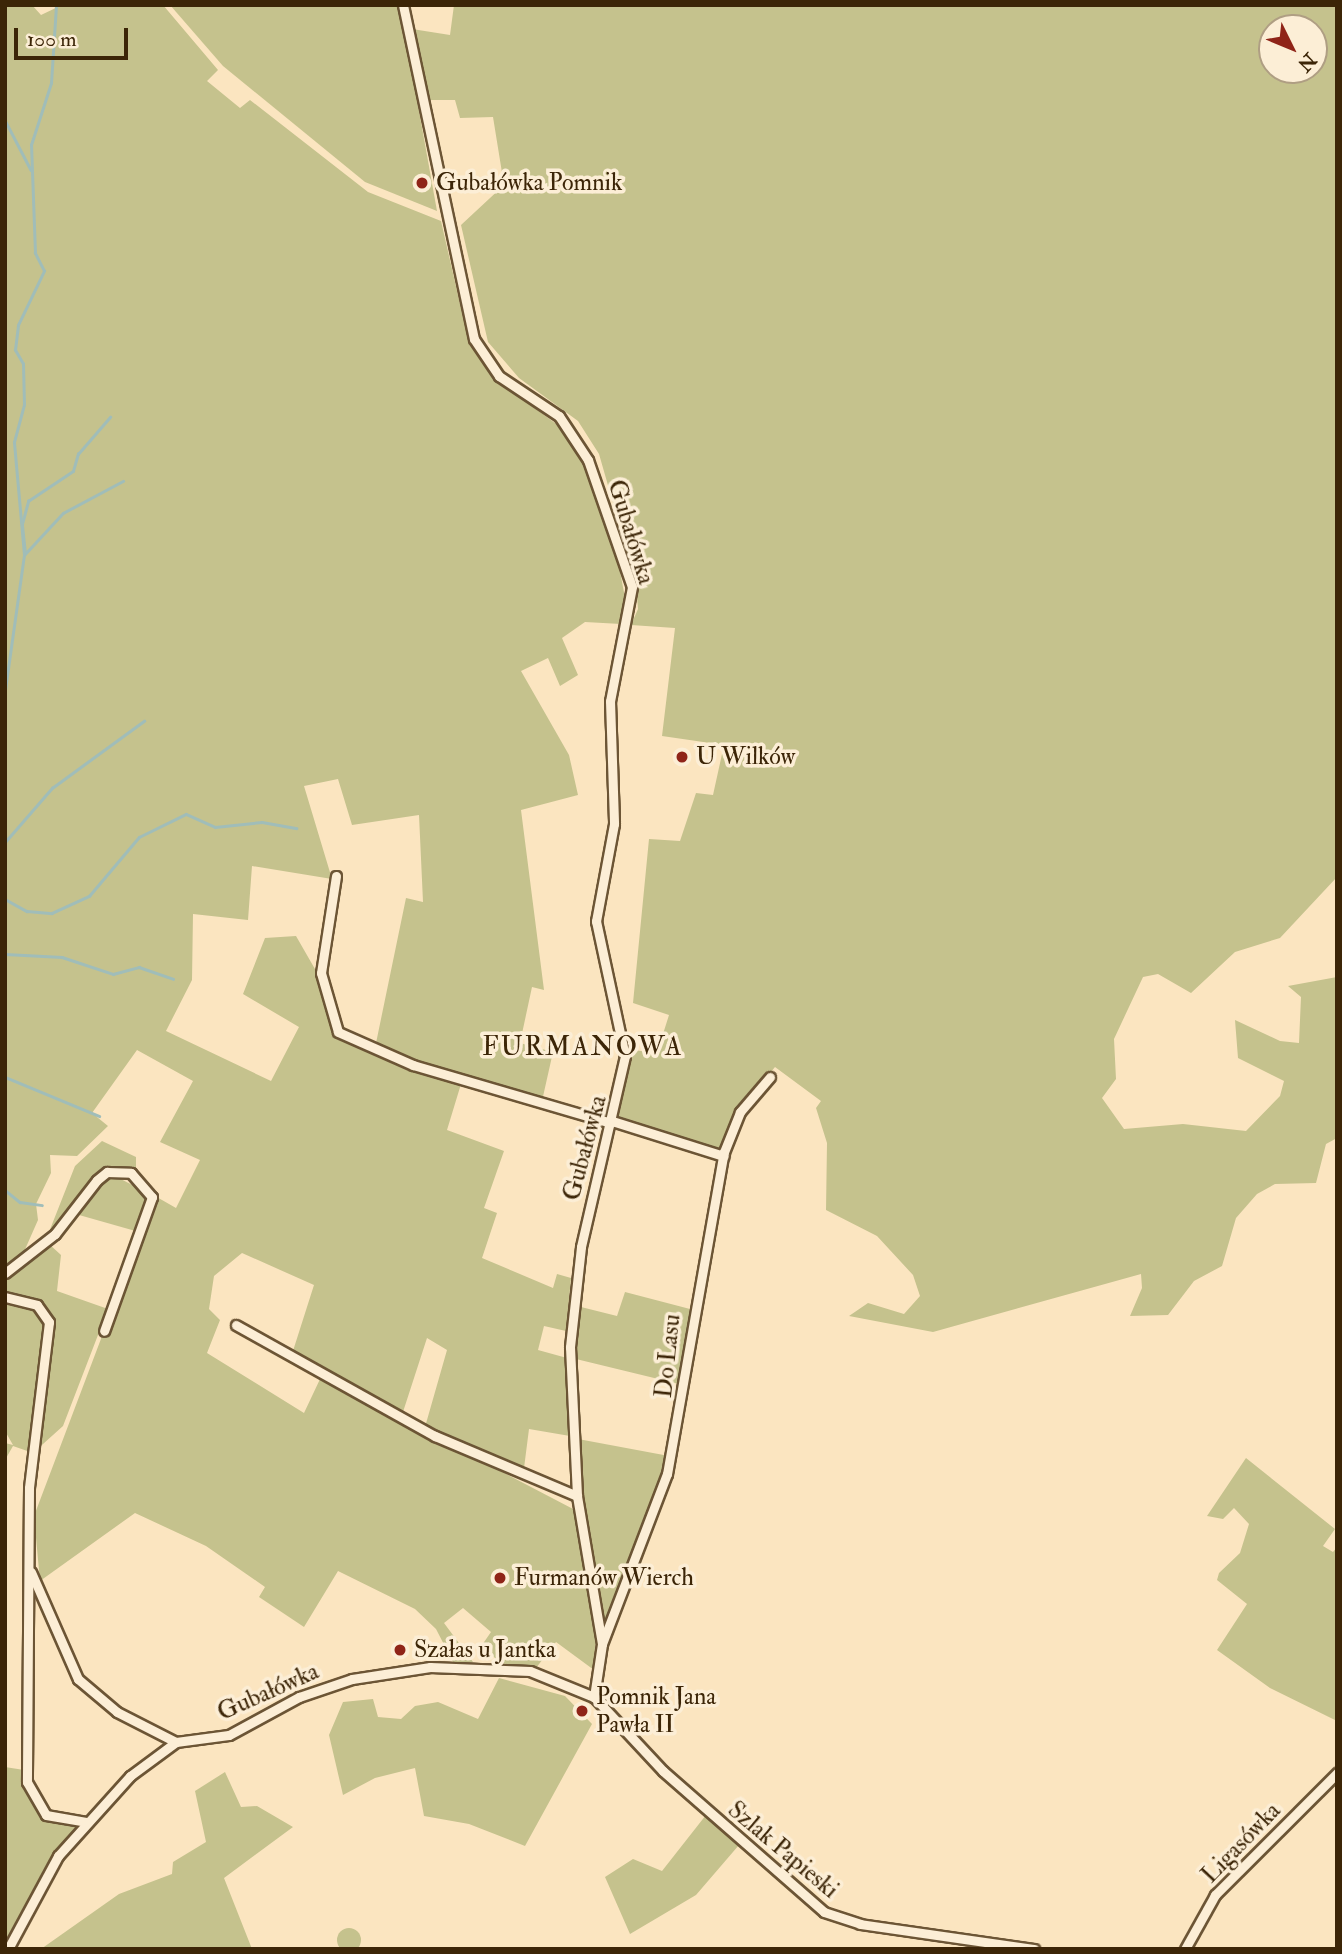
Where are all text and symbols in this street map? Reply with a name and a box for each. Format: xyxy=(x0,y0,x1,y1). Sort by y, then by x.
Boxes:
scale bar xyxy=(18,14,131,58)
north arrow xyxy=(1258,14,1328,84)
text: 100 m xyxy=(27,26,77,53)
text: N xyxy=(1292,48,1321,76)
place label: Gubałówka Pomnik xyxy=(436,169,622,197)
marker: Gubałówka Pomnik xyxy=(414,175,430,191)
street label: Gubałówka xyxy=(602,476,660,588)
place label: U Wilków xyxy=(696,743,795,771)
marker: U Wilków xyxy=(674,749,690,765)
district label: FURMANOWA xyxy=(483,1032,683,1064)
street label: Gubałówka xyxy=(557,1092,613,1204)
street label: Do Lasu xyxy=(649,1313,687,1399)
place label: Furmanów Wierch xyxy=(514,1564,694,1592)
marker: Furmanów Wierch xyxy=(492,1570,508,1586)
place label: Szałas u Jantka xyxy=(414,1636,556,1664)
marker: Szałas u Jantka xyxy=(392,1642,408,1658)
street label: Gubałówka xyxy=(213,1657,323,1727)
place label: Pomnik Jana Pawła II xyxy=(596,1683,716,1739)
marker: Pomnik Jana Pawła II xyxy=(574,1703,590,1719)
street label: Szlak Papieski xyxy=(722,1795,844,1905)
street label: Ligasówka xyxy=(1196,1797,1286,1889)

